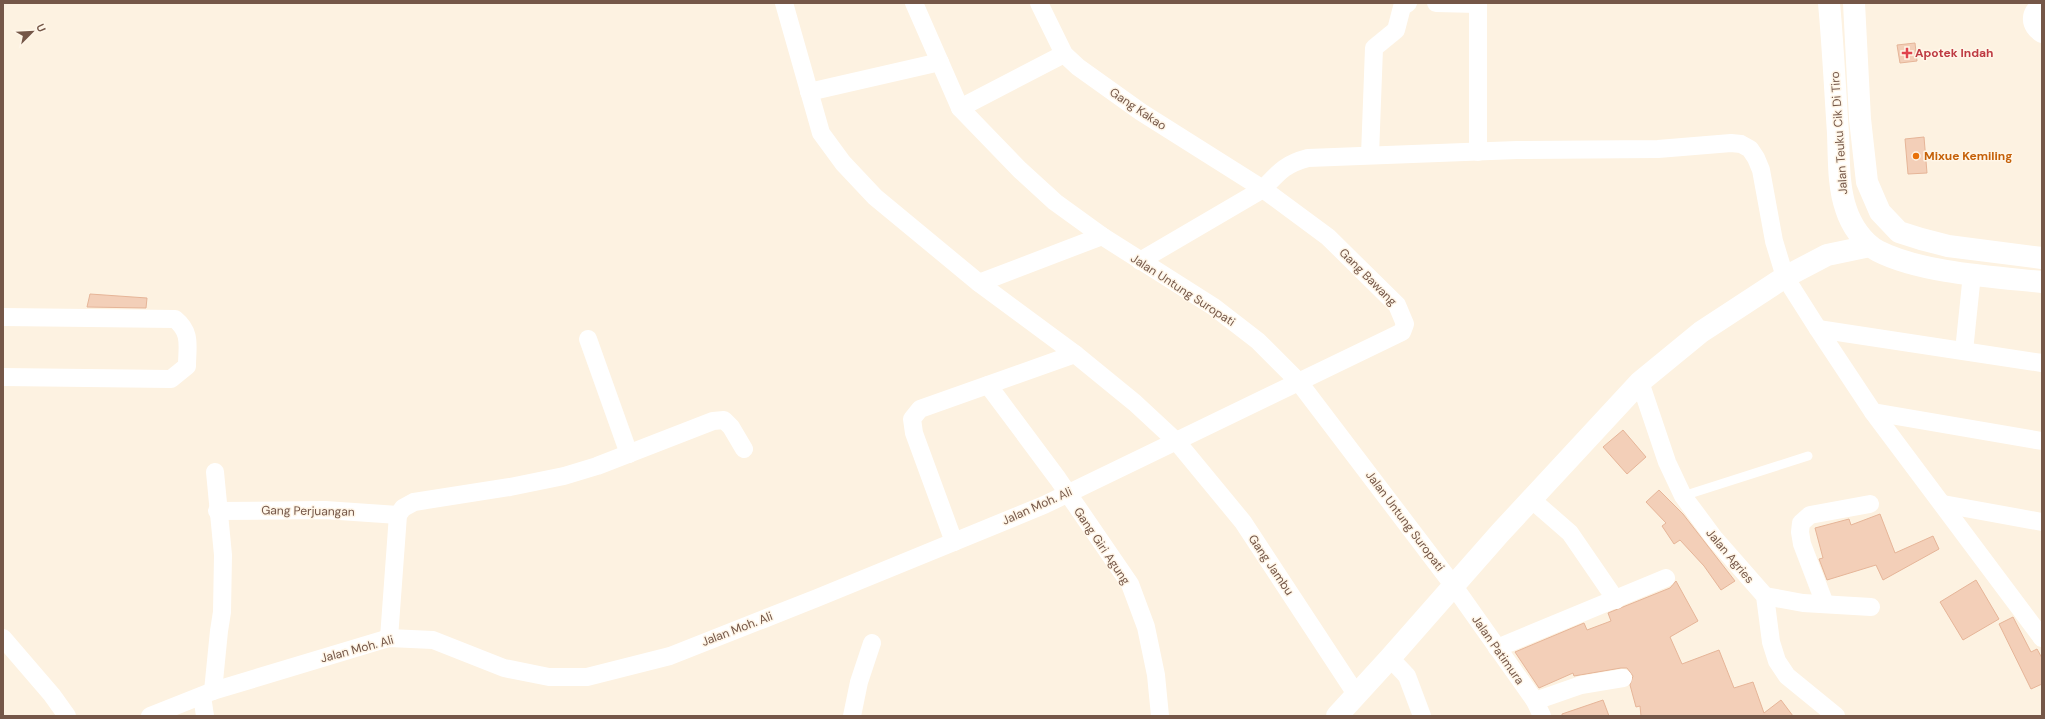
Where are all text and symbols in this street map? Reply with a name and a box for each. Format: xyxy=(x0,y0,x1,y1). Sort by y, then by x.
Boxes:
north arrow xyxy=(12,12,52,52)
text: U xyxy=(33,22,49,34)
place label: Apotek Indah xyxy=(1915,45,1993,61)
marker: Apotek Indah xyxy=(1902,48,1912,58)
street label: Jalan Teuku Cik Di Tiro xyxy=(1827,71,1851,195)
street label: Gang Kakao xyxy=(1106,84,1170,134)
place label: Mixue Kemiling xyxy=(1924,148,2012,164)
marker: Mixue Kemiling xyxy=(1911,151,1921,161)
street label: Gang Bawang xyxy=(1336,245,1400,309)
street label: Jalan Untung Suropati xyxy=(1128,250,1238,330)
street label: Jalan Untung Suropati xyxy=(1362,468,1448,574)
street label: Jalan Moh. Ali xyxy=(999,483,1075,529)
street label: Gang Perjuangan xyxy=(261,502,355,520)
street label: Gang Giri Agung xyxy=(1070,504,1134,588)
street label: Jalan Agries xyxy=(1702,525,1758,587)
street label: Gang Jambu xyxy=(1245,531,1297,599)
street label: Jalan Moh. Ali xyxy=(699,608,775,650)
street label: Jalan Patimura xyxy=(1468,612,1528,688)
street label: Jalan Moh. Ali xyxy=(319,632,395,666)

